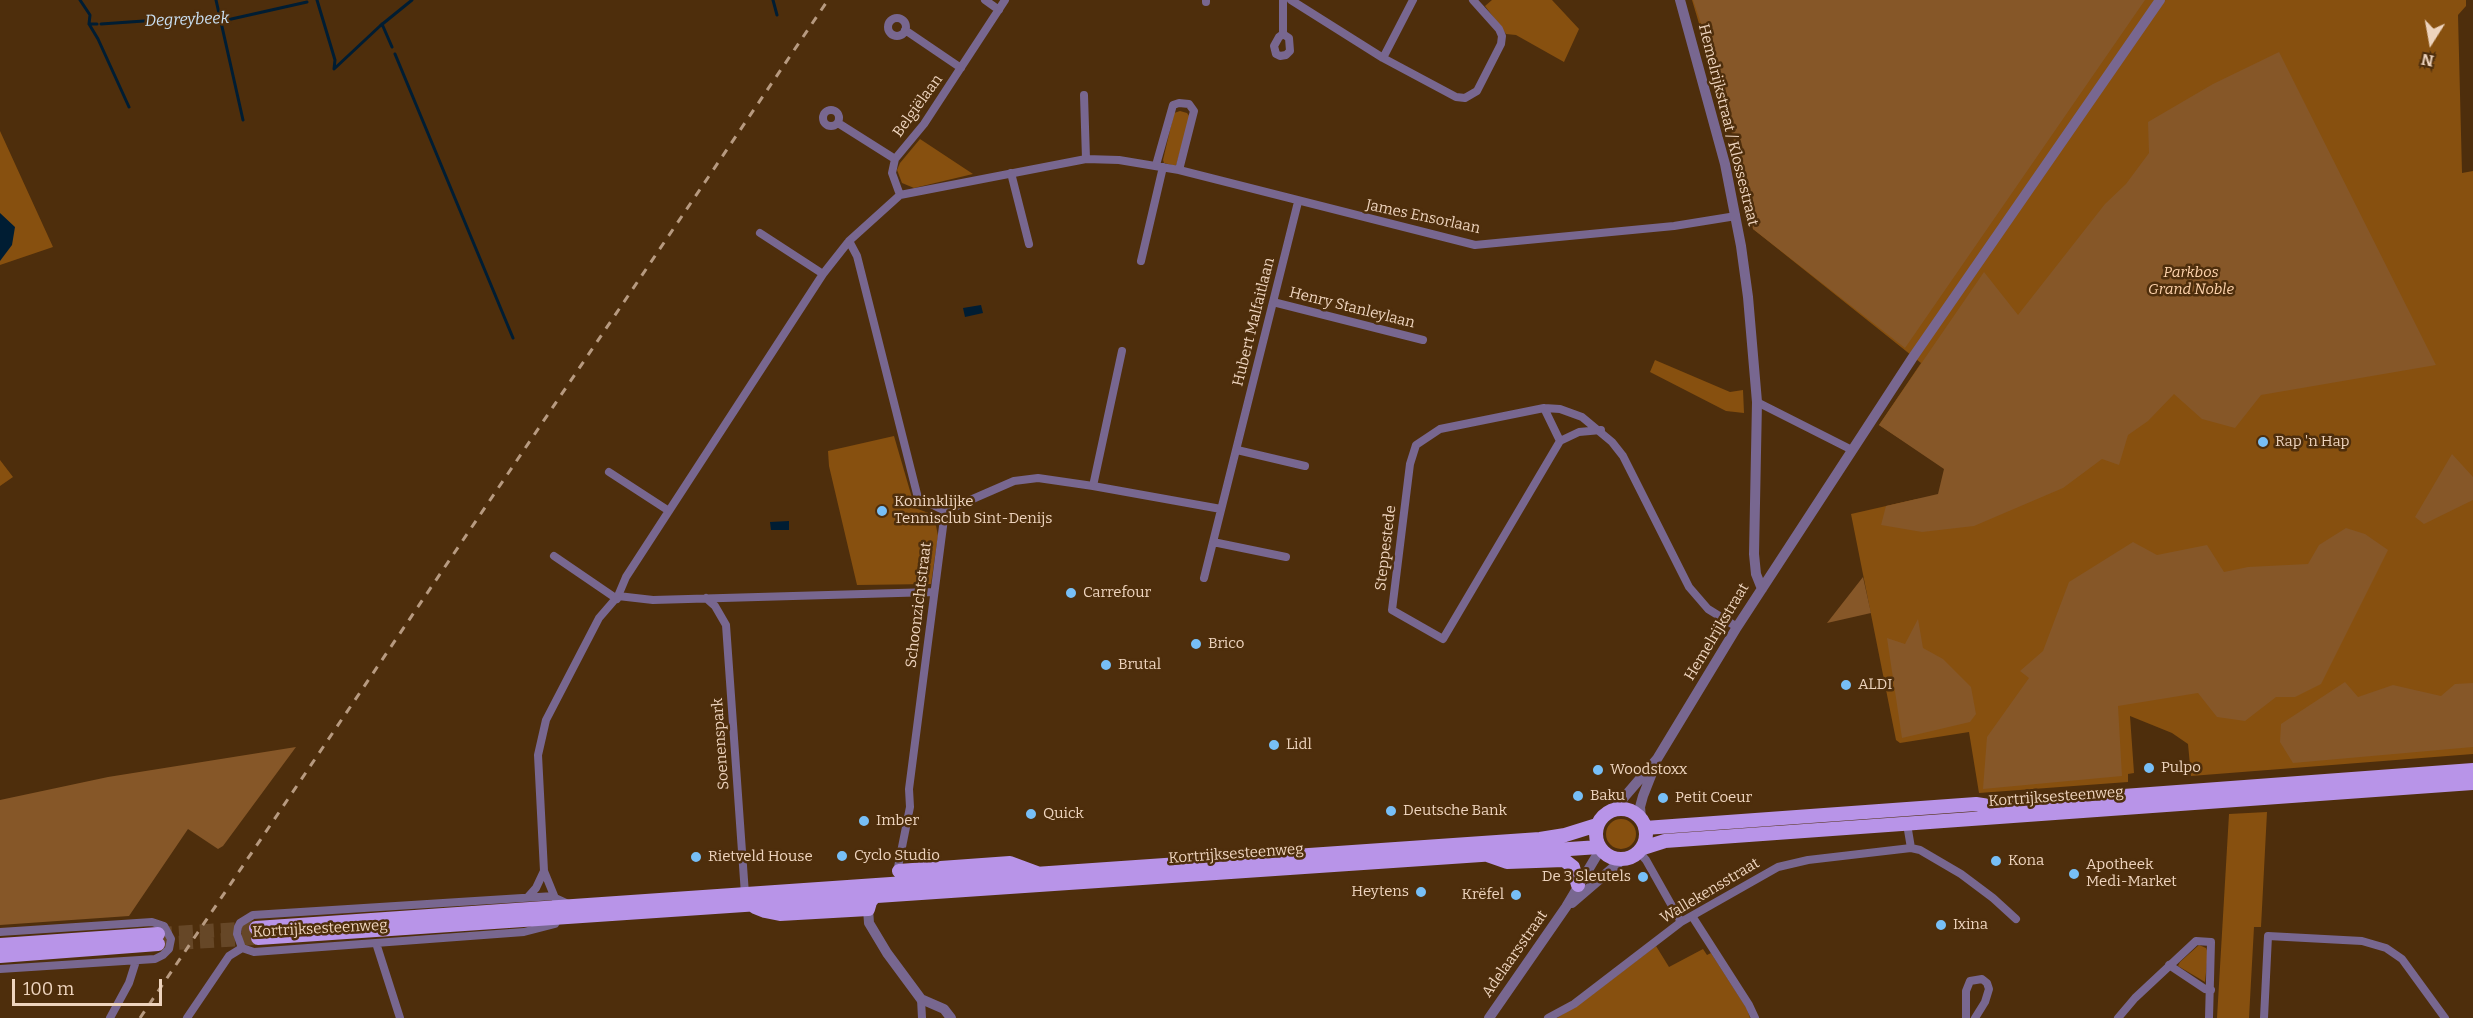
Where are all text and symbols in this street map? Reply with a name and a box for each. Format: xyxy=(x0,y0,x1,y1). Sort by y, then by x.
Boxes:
water label: Degreybeek xyxy=(145,9,229,31)
north arrow xyxy=(2401,12,2461,72)
street label: Hemelrijkstraat / Klossestraat xyxy=(1694,22,1762,228)
text: N xyxy=(2420,50,2435,71)
street label: Belgiëlaan xyxy=(889,71,947,141)
street label: James Ensorlaan xyxy=(1364,196,1482,238)
street label: Hubert Malfaitlaan xyxy=(1229,256,1279,388)
park label: Parkbos Grand Noble xyxy=(2148,264,2234,299)
street label: Henry Stanleylaan xyxy=(1287,284,1417,332)
place label: Rap 'n Hap xyxy=(2275,433,2350,451)
marker: Rap 'n Hap xyxy=(2256,435,2270,449)
place label: Koninklijke Tennisclub Sint-Denijs xyxy=(894,493,1052,528)
marker: Koninklijke Tennisclub Sint-Denijs xyxy=(875,504,889,518)
street label: Steppestede xyxy=(1372,504,1400,592)
street label: Schoonzichtstraat xyxy=(902,541,936,669)
street label: Hemelrijkstraat xyxy=(1681,580,1753,684)
place label: Carrefour xyxy=(1083,584,1151,602)
marker: Carrefour xyxy=(1064,586,1078,600)
place label: Brico xyxy=(1208,635,1244,653)
marker: Brico xyxy=(1189,637,1203,651)
place label: Brutal xyxy=(1118,656,1161,674)
marker: Brutal xyxy=(1099,658,1113,672)
place label: ALDI xyxy=(1858,676,1893,694)
marker: ALDI xyxy=(1839,678,1853,692)
street label: Soenenspark xyxy=(709,697,733,791)
place label: Lidl xyxy=(1286,736,1312,754)
marker: Lidl xyxy=(1267,738,1281,752)
place label: Pulpo xyxy=(2161,759,2201,777)
place label: Woodstoxx xyxy=(1610,761,1687,779)
marker: Pulpo xyxy=(2142,761,2156,775)
marker: Woodstoxx xyxy=(1591,763,1605,777)
street label: Kortrijksesteenweg xyxy=(1988,783,2124,811)
place label: Baku xyxy=(1590,787,1625,805)
marker: Baku xyxy=(1571,789,1585,803)
place label: Petit Coeur xyxy=(1675,789,1752,807)
marker: Petit Coeur xyxy=(1656,791,1670,805)
place label: Deutsche Bank xyxy=(1403,802,1507,820)
marker: Deutsche Bank xyxy=(1384,804,1398,818)
place label: Quick xyxy=(1043,805,1084,823)
marker: Quick xyxy=(1024,807,1038,821)
place label: Imber xyxy=(876,812,919,830)
marker: Imber xyxy=(857,814,871,828)
street label: Kortrijksesteenweg xyxy=(1168,840,1304,868)
place label: Cyclo Studio xyxy=(854,847,940,865)
place label: Rietveld House xyxy=(708,848,813,866)
marker: Cyclo Studio xyxy=(835,849,849,863)
marker: Rietveld House xyxy=(689,850,703,864)
place label: Kona xyxy=(2008,852,2044,870)
street label: Wallekensstraat xyxy=(1657,854,1763,928)
marker: Kona xyxy=(1989,854,2003,868)
place label: Apotheek Medi-Market xyxy=(2086,856,2177,891)
marker: Apotheek Medi-Market xyxy=(2067,867,2081,881)
place label: De 3 Sleutels xyxy=(1542,868,1631,886)
marker: De 3 Sleutels xyxy=(1636,870,1650,884)
place label: Heytens xyxy=(1351,883,1409,901)
marker: Heytens xyxy=(1414,885,1428,899)
place label: Krëfel xyxy=(1462,886,1504,904)
marker: Krëfel xyxy=(1509,888,1523,902)
street label: Adelaarsstraat xyxy=(1478,907,1552,1001)
street label: Kortrijksesteenweg xyxy=(252,916,388,942)
place label: Ixina xyxy=(1953,916,1988,934)
marker: Ixina xyxy=(1934,918,1948,932)
scale bar xyxy=(15,967,165,1005)
text: 100 m xyxy=(23,978,74,1000)

